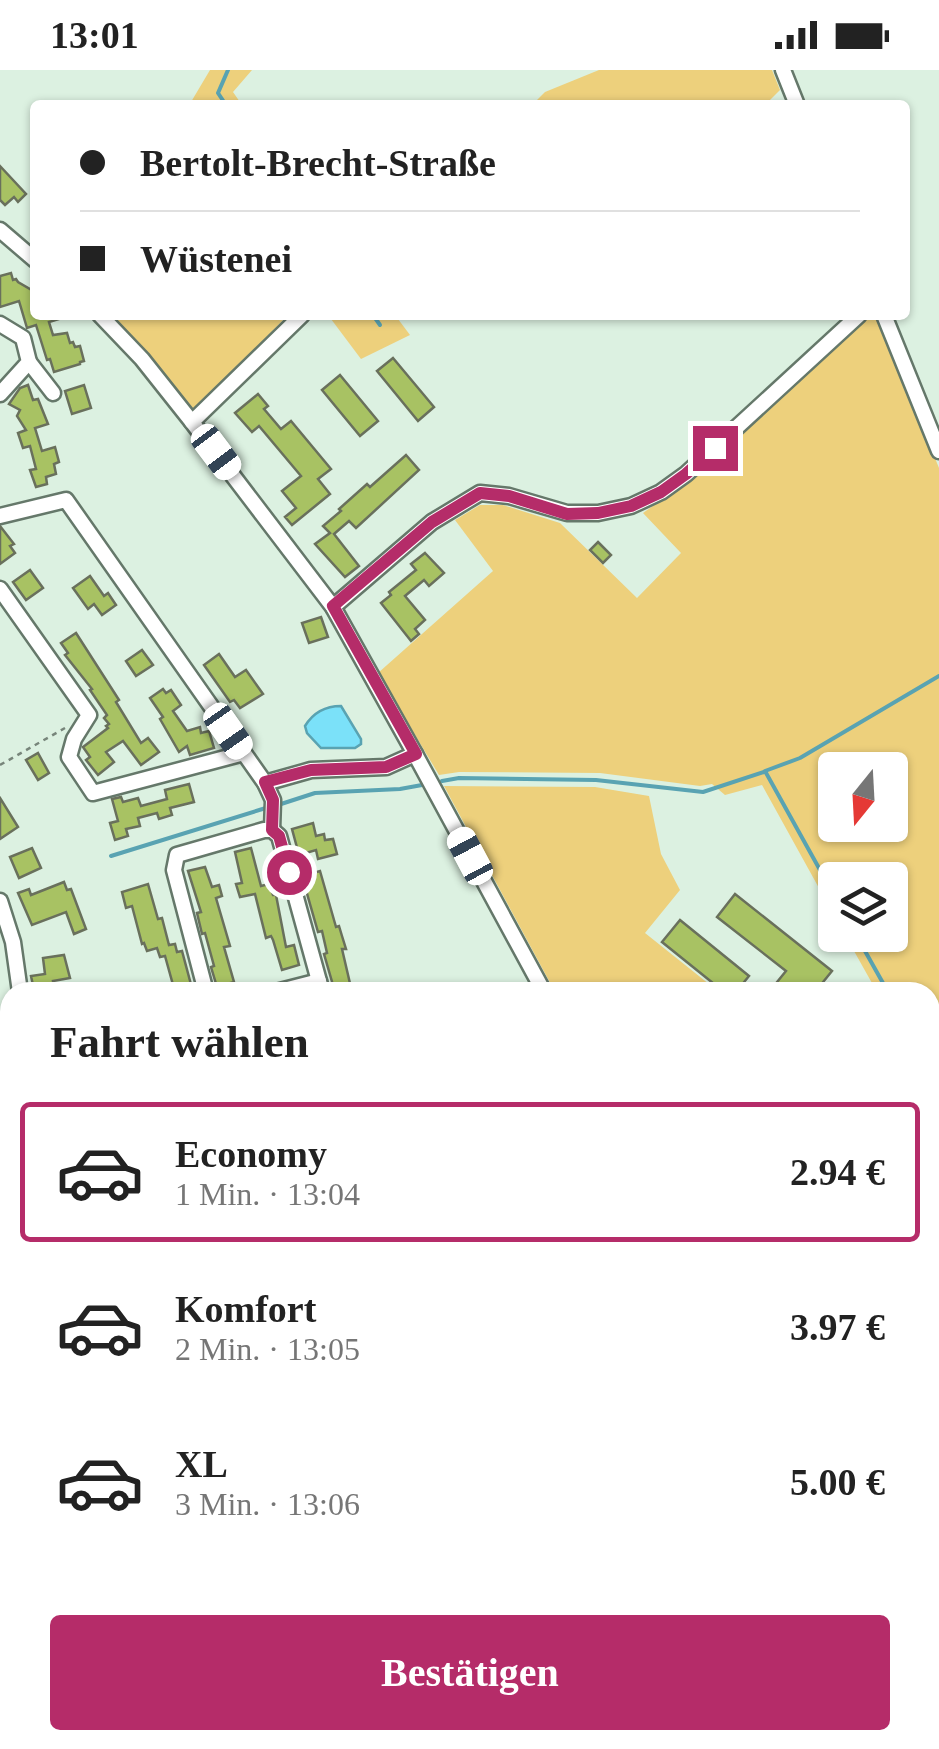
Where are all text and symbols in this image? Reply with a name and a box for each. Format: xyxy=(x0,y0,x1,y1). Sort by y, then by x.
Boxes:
text: 13:01 xyxy=(50,14,139,56)
text: Bertolt-Brecht-Straße xyxy=(140,142,496,184)
text: Wüstenei xyxy=(140,238,292,280)
car xyxy=(186,419,246,485)
route end xyxy=(693,426,738,471)
car xyxy=(199,698,257,764)
north arrow xyxy=(818,752,908,842)
map controls xyxy=(818,752,908,952)
car xyxy=(443,822,497,890)
route start xyxy=(267,850,312,895)
button: layers xyxy=(818,862,908,952)
text: Fahrt wählen xyxy=(50,1017,309,1067)
icon: car xyxy=(55,1127,145,1217)
text: Economy xyxy=(175,1133,327,1175)
text: 2.94 € xyxy=(790,1151,885,1193)
text: 1 Min. · 13:04 xyxy=(175,1176,360,1212)
icon: car xyxy=(55,1282,145,1372)
text: Komfort xyxy=(175,1288,316,1330)
text: 3.97 € xyxy=(790,1306,885,1348)
text: 2 Min. · 13:05 xyxy=(175,1331,360,1367)
icon: car xyxy=(55,1437,145,1527)
text: XL xyxy=(175,1443,228,1485)
text: 5.00 € xyxy=(790,1461,885,1503)
text: 3 Min. · 13:06 xyxy=(175,1486,360,1522)
button: Bestätigen xyxy=(50,1615,890,1730)

